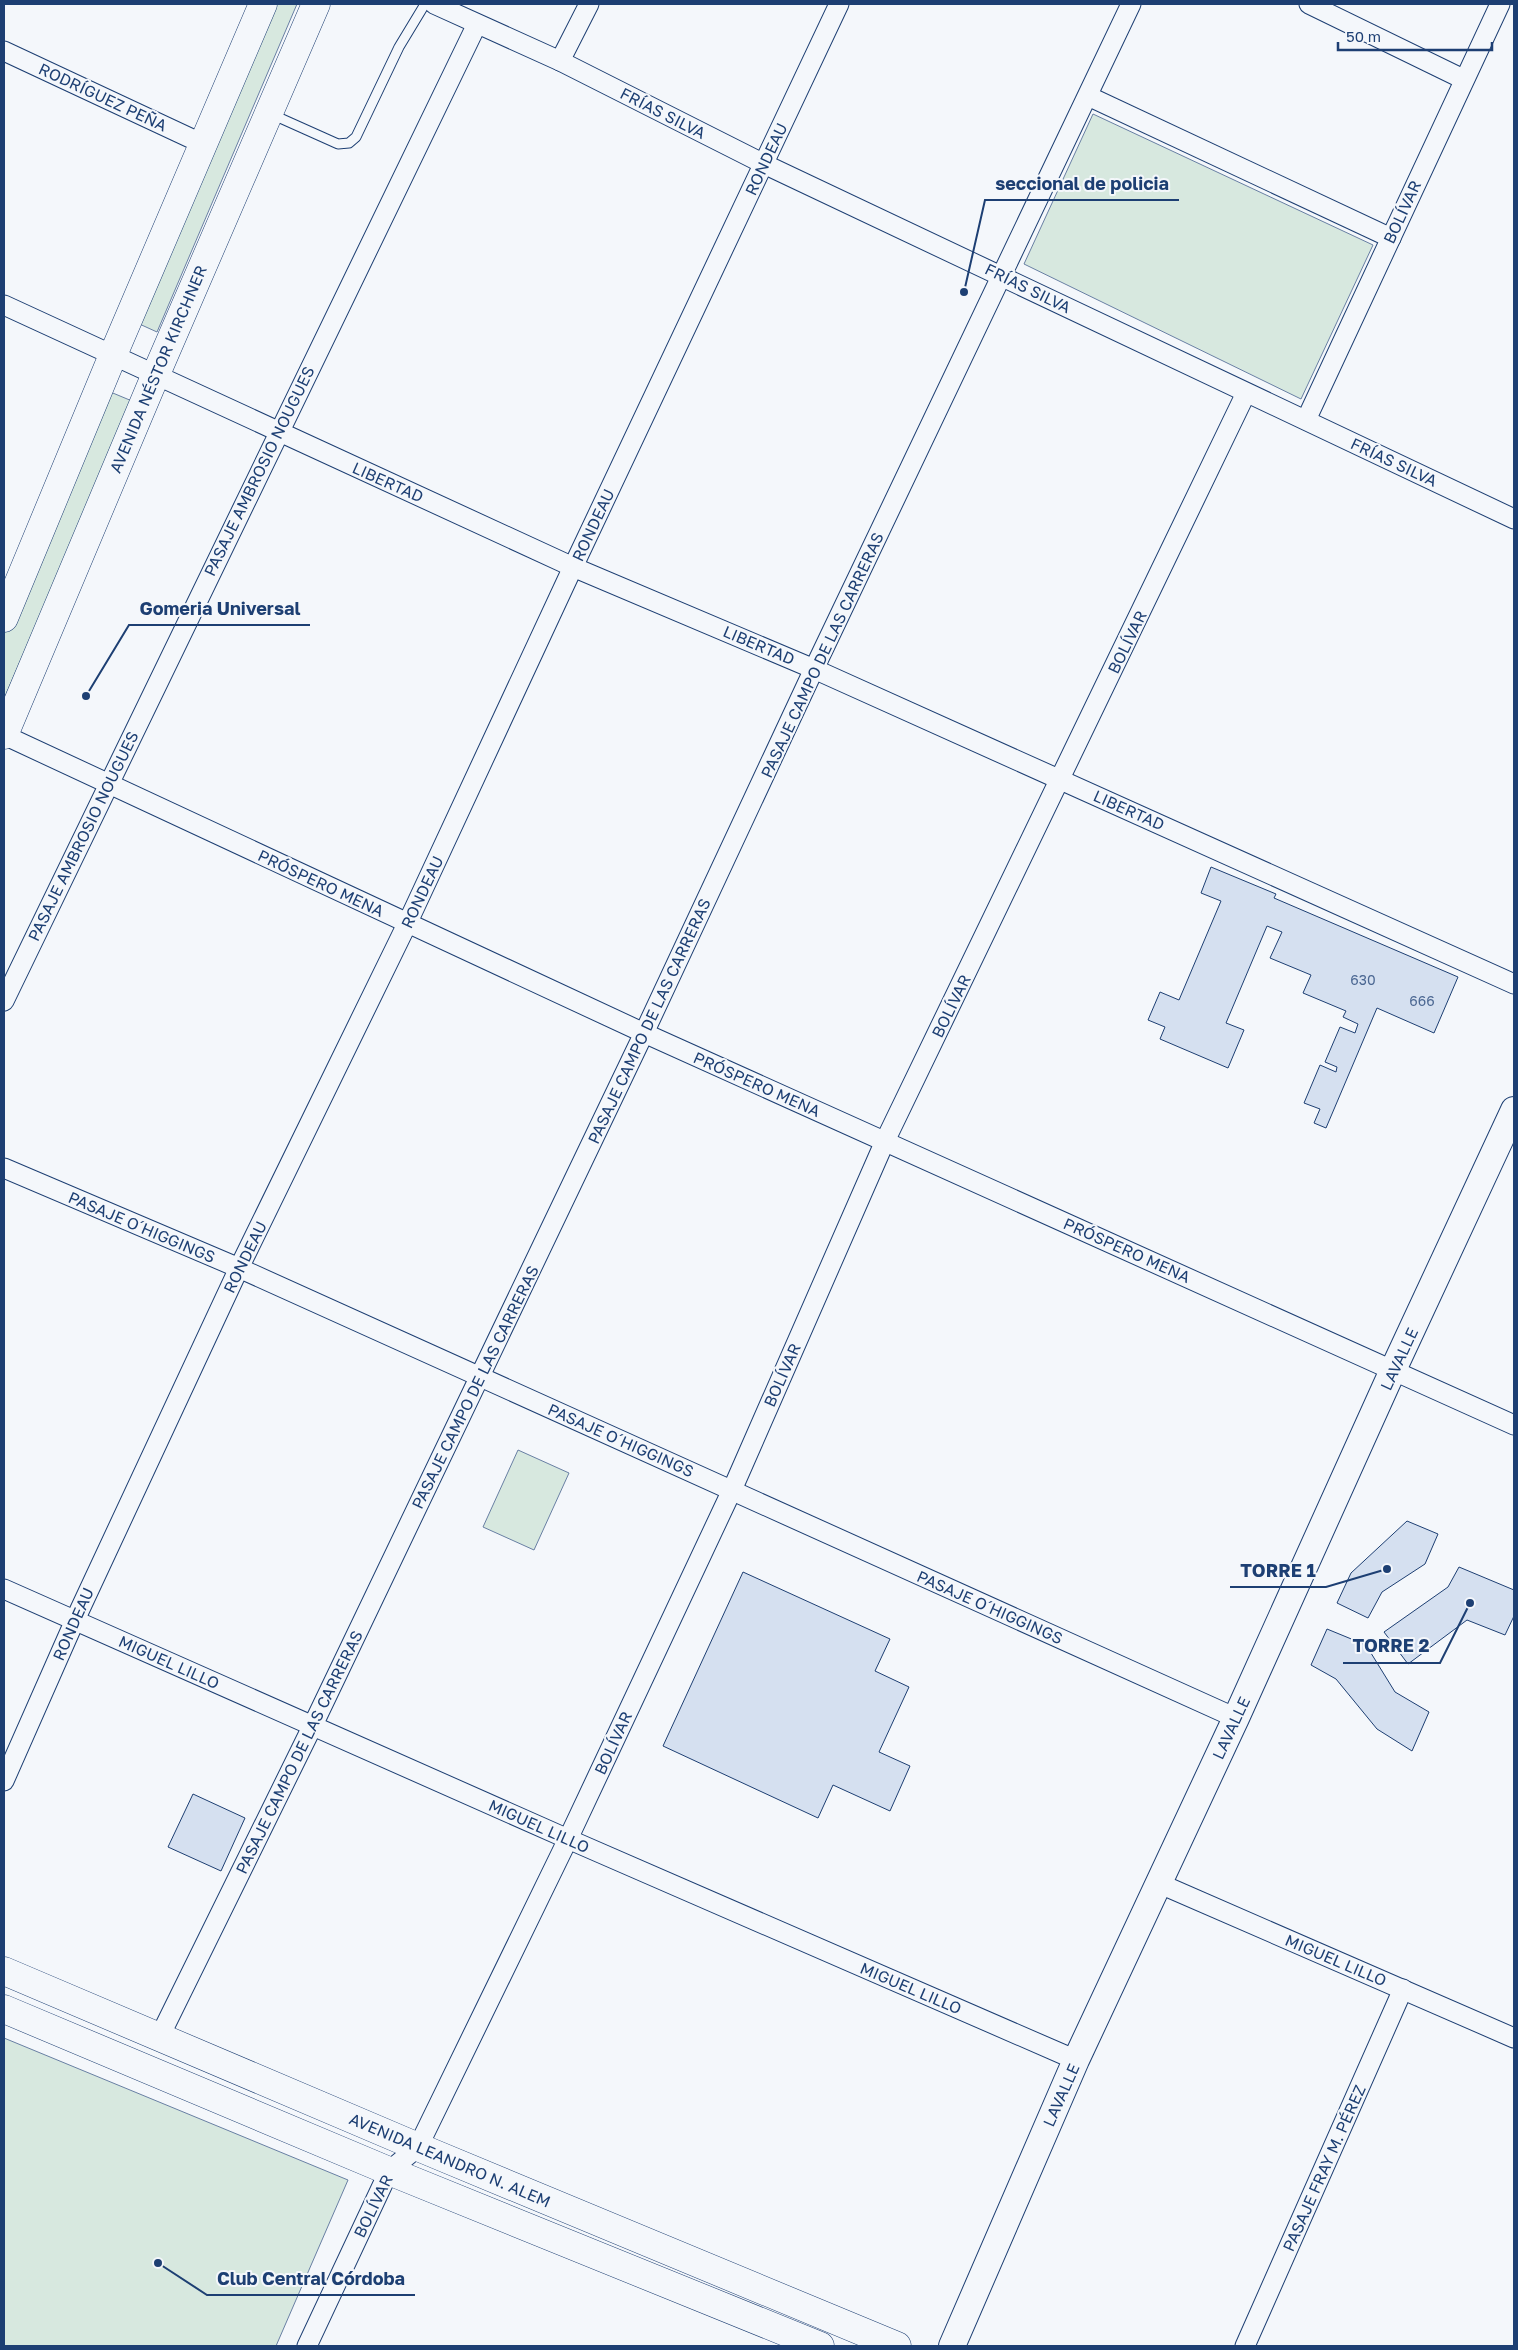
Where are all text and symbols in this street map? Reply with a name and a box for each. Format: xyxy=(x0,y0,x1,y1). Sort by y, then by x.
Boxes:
scale bar xyxy=(1338,20,1492,52)
text: 50 m xyxy=(1346,27,1381,45)
street label: RODRÍGUEZ PEÑA xyxy=(36,59,171,136)
street label: FRÍAS SILVA xyxy=(617,83,709,143)
street label: RONDEAU xyxy=(741,120,791,198)
callout: seccional de policia xyxy=(985,167,1179,200)
text: seccional de policia xyxy=(995,172,1169,194)
street label: BOLÍVAR xyxy=(1379,177,1425,247)
street label: FRÍAS SILVA xyxy=(982,259,1074,317)
street label: AVENIDA NÉSTOR KIRCHNER xyxy=(105,262,211,476)
street label: PASAJE AMBROSIO NOUGUES xyxy=(199,363,319,579)
street label: FRÍAS SILVA xyxy=(1348,433,1441,491)
street label: LIBERTAD xyxy=(349,457,427,507)
street label: RONDEAU xyxy=(568,486,618,564)
street label: PASAJE CAMPO DE LAS CARRERAS xyxy=(756,529,888,781)
callout: Gomeria Universal xyxy=(129,592,310,625)
text: Gomeria Universal xyxy=(140,597,300,619)
street label: BOLÍVAR xyxy=(1103,607,1151,677)
street label: LIBERTAD xyxy=(720,621,798,669)
street label: PASAJE AMBROSIO NOUGUES xyxy=(23,728,143,944)
street label: LIBERTAD xyxy=(1090,785,1168,835)
street label: PRÓSPERO MENA xyxy=(255,845,387,921)
street label: RONDEAU xyxy=(397,853,447,931)
street label: PASAJE CAMPO DE LAS CARRERAS xyxy=(583,895,715,1147)
street label: BOLÍVAR xyxy=(927,971,975,1041)
house number: 630 xyxy=(1350,971,1376,988)
house number: 666 xyxy=(1409,992,1435,1009)
street label: PRÓSPERO MENA xyxy=(690,1047,824,1121)
street label: PASAJE O´HIGGINGS xyxy=(65,1187,219,1267)
street label: PRÓSPERO MENA xyxy=(1060,1213,1194,1287)
street label: RONDEAU xyxy=(219,1218,271,1296)
street label: PASAJE CAMPO DE LAS CARRERAS xyxy=(407,1262,543,1512)
street label: LAVALLE xyxy=(1376,1324,1422,1394)
street label: BOLÍVAR xyxy=(759,1340,805,1410)
street label: PASAJE O´HIGGINGS xyxy=(545,1399,697,1481)
callout: TORRE 1 xyxy=(1230,1554,1326,1587)
text: TORRE 1 xyxy=(1240,1559,1316,1581)
street label: PASAJE O´HIGGINGS xyxy=(914,1566,1066,1648)
street label: RONDEAU xyxy=(48,1584,98,1664)
street label: PASAJE CAMPO DE LAS CARRERAS xyxy=(231,1627,367,1877)
callout: TORRE 2 xyxy=(1343,1630,1440,1663)
street label: MIGUEL LILLO xyxy=(116,1631,222,1693)
text: TORRE 2 xyxy=(1352,1634,1430,1656)
street label: LAVALLE xyxy=(1208,1693,1254,1763)
street label: BOLÍVAR xyxy=(590,1708,636,1778)
street label: MIGUEL LILLO xyxy=(486,1795,592,1857)
street label: MIGUEL LILLO xyxy=(1282,1930,1390,1990)
street label: MIGUEL LILLO xyxy=(857,1958,965,2018)
street label: LAVALLE xyxy=(1038,2060,1084,2130)
street label: PASAJE FRAY M. PÉREZ xyxy=(1278,2082,1370,2254)
street label: AVENIDA LEANDRO N. ALEM xyxy=(346,2108,554,2212)
street label: BOLÍVAR xyxy=(349,2171,397,2241)
callout: Club Central Córdoba xyxy=(207,2262,415,2295)
text: Club Central Córdoba xyxy=(217,2267,405,2289)

